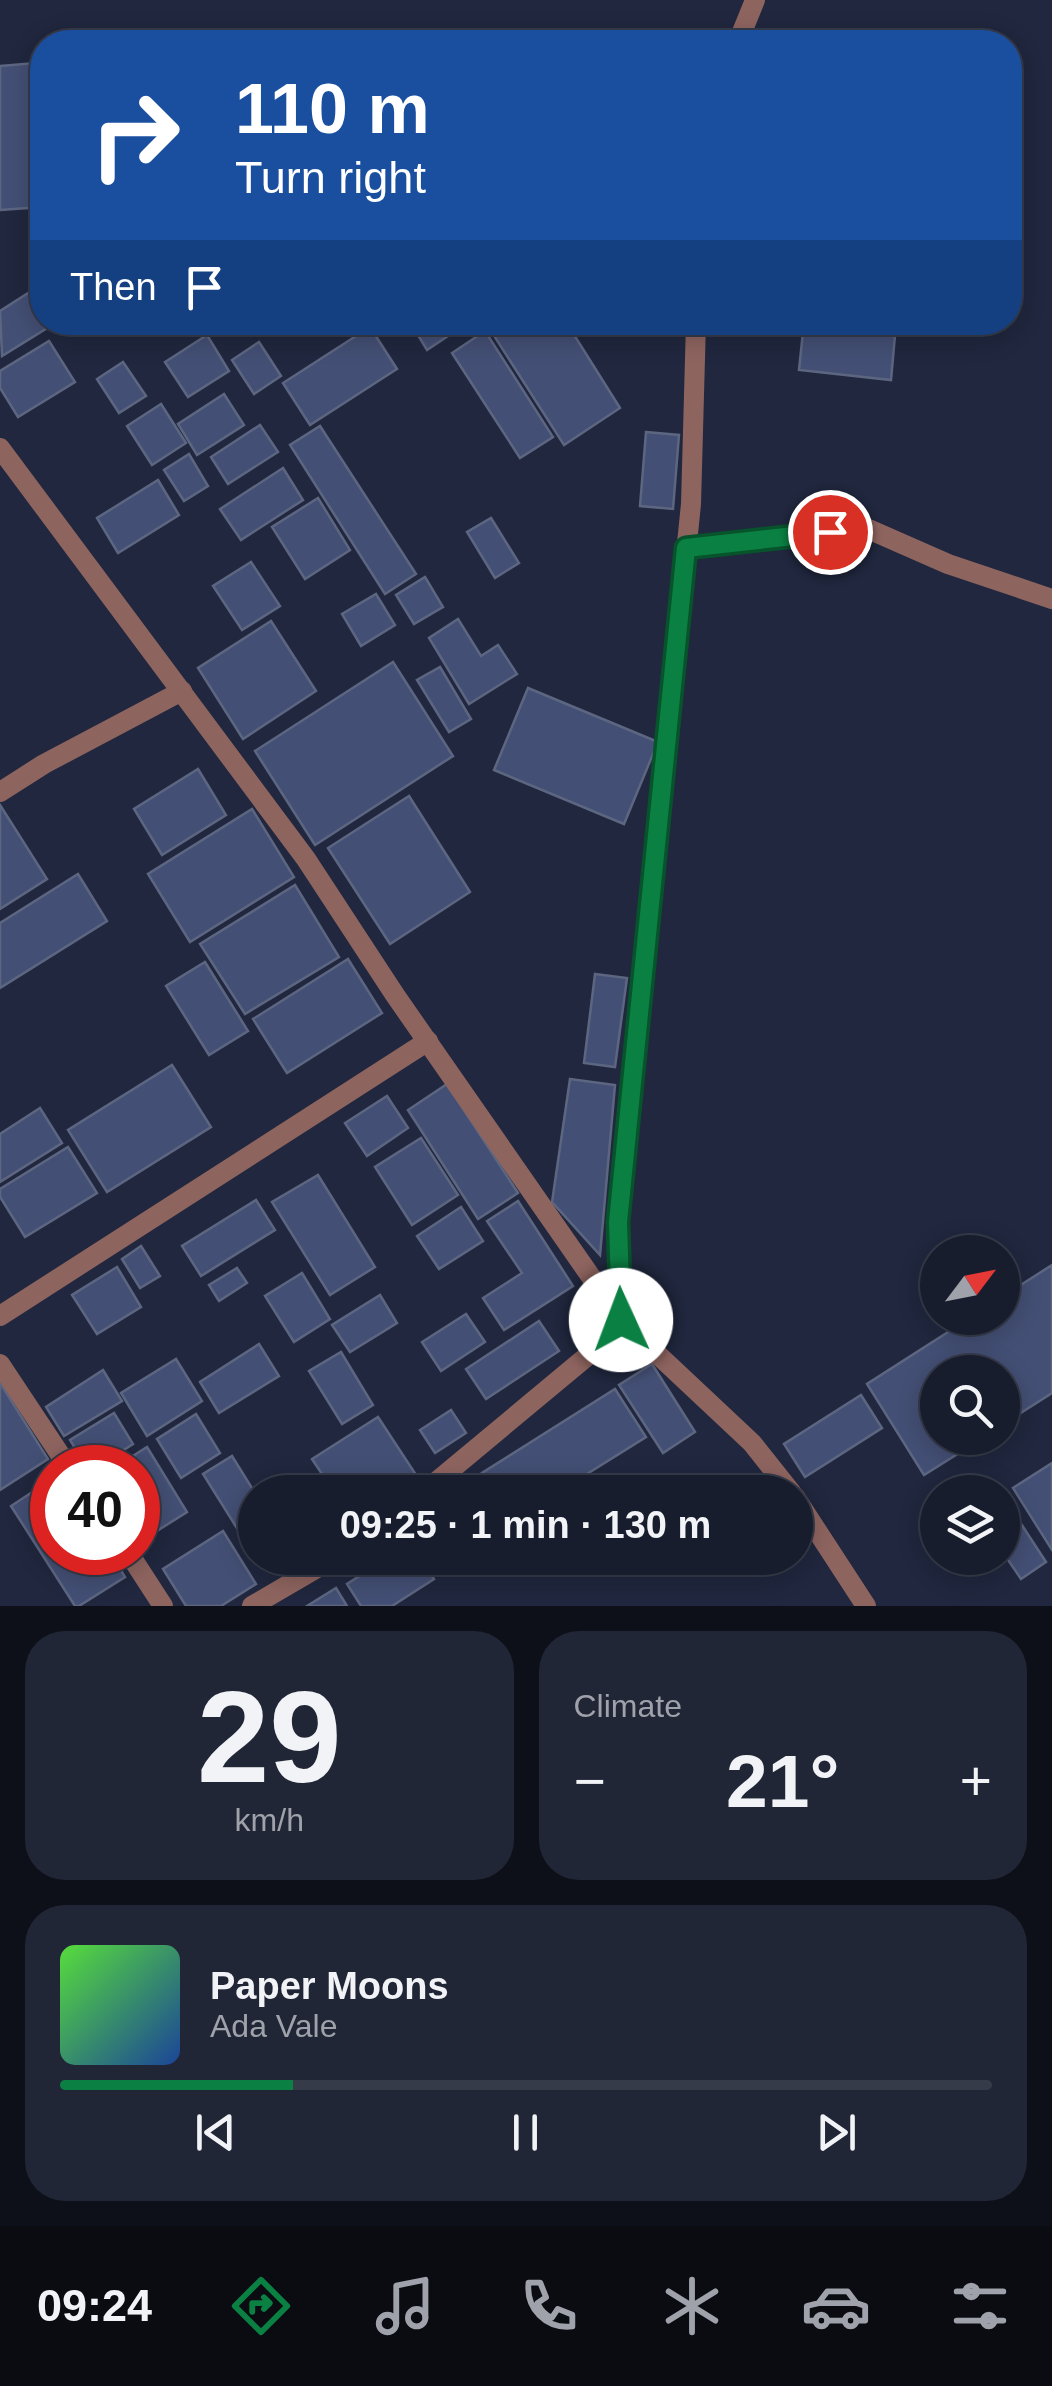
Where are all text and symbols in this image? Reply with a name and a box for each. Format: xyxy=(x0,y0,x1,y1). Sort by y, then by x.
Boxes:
icon: right xyxy=(70,70,200,200)
text: 110 m xyxy=(235,70,430,148)
text: Turn right xyxy=(235,152,426,203)
icon: arrive xyxy=(177,260,232,315)
text: Then xyxy=(70,266,157,308)
pin xyxy=(788,490,873,575)
icon: arrive xyxy=(803,505,858,560)
north arrow xyxy=(920,1235,1020,1335)
map controls xyxy=(920,1235,1020,1575)
position arrow xyxy=(569,1268,673,1372)
button: search xyxy=(920,1355,1020,1455)
speed limit sign: 40 xyxy=(30,1445,160,1575)
button: layers xyxy=(920,1475,1020,1575)
text: 09:25 · 1 min · 130 m xyxy=(340,1504,711,1546)
text: 29 xyxy=(197,1664,342,1810)
text: Climate xyxy=(574,1688,682,1724)
text: 21° xyxy=(726,1739,839,1823)
text: − xyxy=(574,1750,606,1812)
text: + xyxy=(960,1750,992,1812)
text: km/h xyxy=(235,1802,304,1838)
text: Paper Moons xyxy=(210,1965,449,2007)
text: Ada Vale xyxy=(210,2008,338,2044)
icon: previous xyxy=(188,2105,243,2160)
icon: pause xyxy=(498,2105,553,2160)
icon: next xyxy=(809,2105,864,2160)
icon: directions xyxy=(226,2271,296,2341)
icon: music xyxy=(370,2271,440,2341)
icon: phone xyxy=(514,2271,584,2341)
icon: climate xyxy=(657,2271,727,2341)
icon: car xyxy=(801,2271,871,2341)
icon: filters xyxy=(945,2271,1015,2341)
text: 09:24 xyxy=(37,2280,152,2331)

